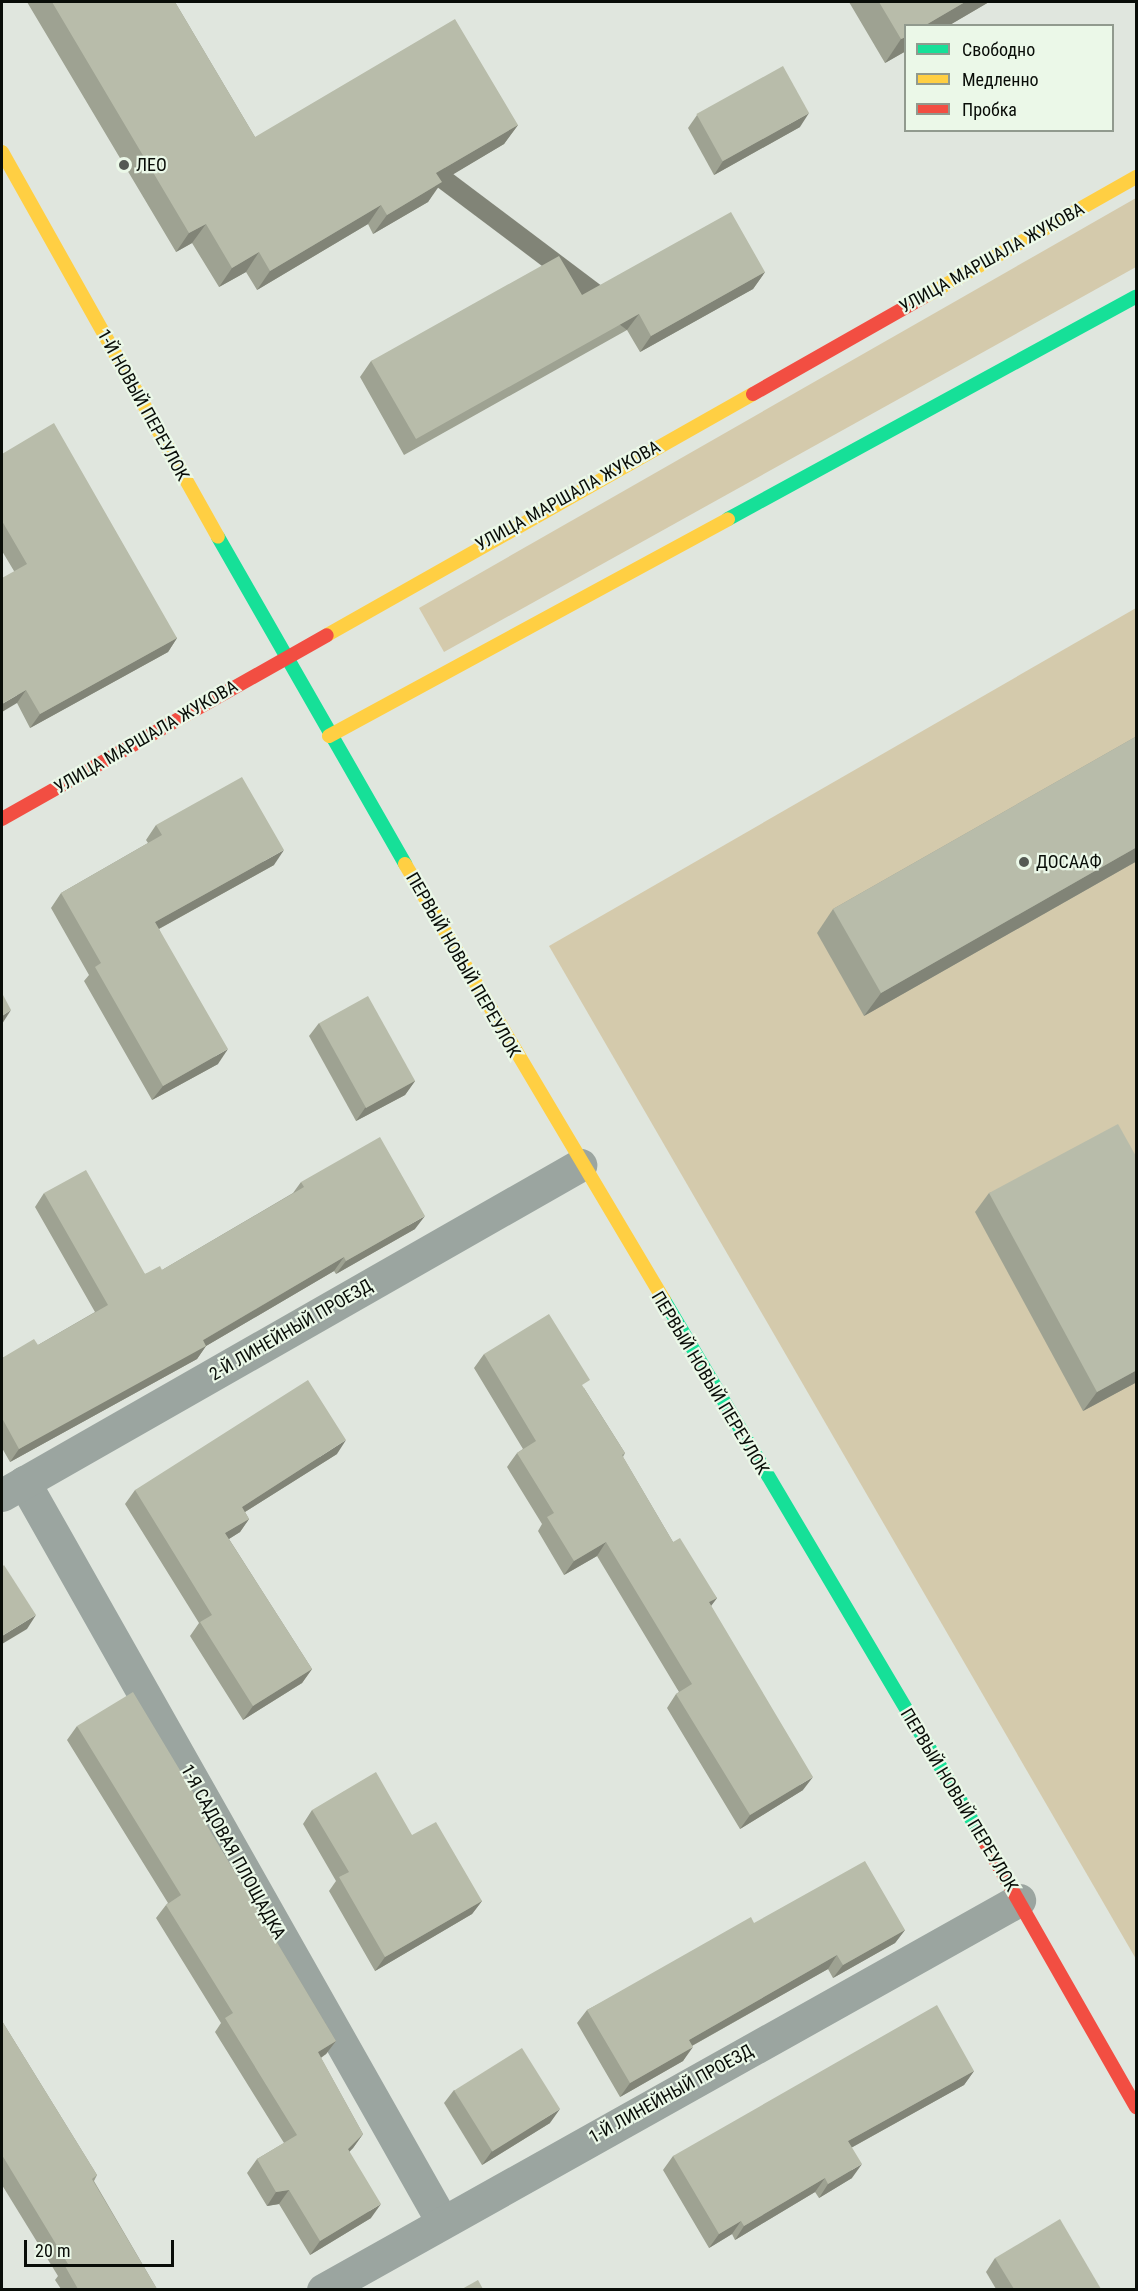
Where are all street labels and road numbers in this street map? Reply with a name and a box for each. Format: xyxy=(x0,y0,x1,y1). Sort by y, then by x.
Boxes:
street label: УЛИЦА МАРШАЛА ЖУКОВА xyxy=(896,198,1088,318)
street label: 1-Й НОВЫЙ ПЕРЕУЛОК xyxy=(92,326,194,484)
street label: УЛИЦА МАРШАЛА ЖУКОВА xyxy=(472,436,664,556)
street label: УЛИЦА МАРШАЛА ЖУКОВА xyxy=(51,676,241,798)
street label: ПЕРВЫЙ НОВЫЙ ПЕРЕУЛОК xyxy=(401,869,525,1061)
street label: 2-Й ЛИНЕЙНЫЙ ПРОЕЗД xyxy=(206,1275,376,1385)
street label: ПЕРВЫЙ НОВЫЙ ПЕРЕУЛОК xyxy=(647,1287,773,1479)
street label: ПЕРВЫЙ НОВЫЙ ПЕРЕУЛОК xyxy=(896,1704,1022,1896)
street label: 1-Я САДОВАЯ ПЛОЩАДКА xyxy=(176,1761,290,1943)
street label: 1-Й ЛИНЕЙНЫЙ ПРОЕЗД xyxy=(585,2040,757,2148)

